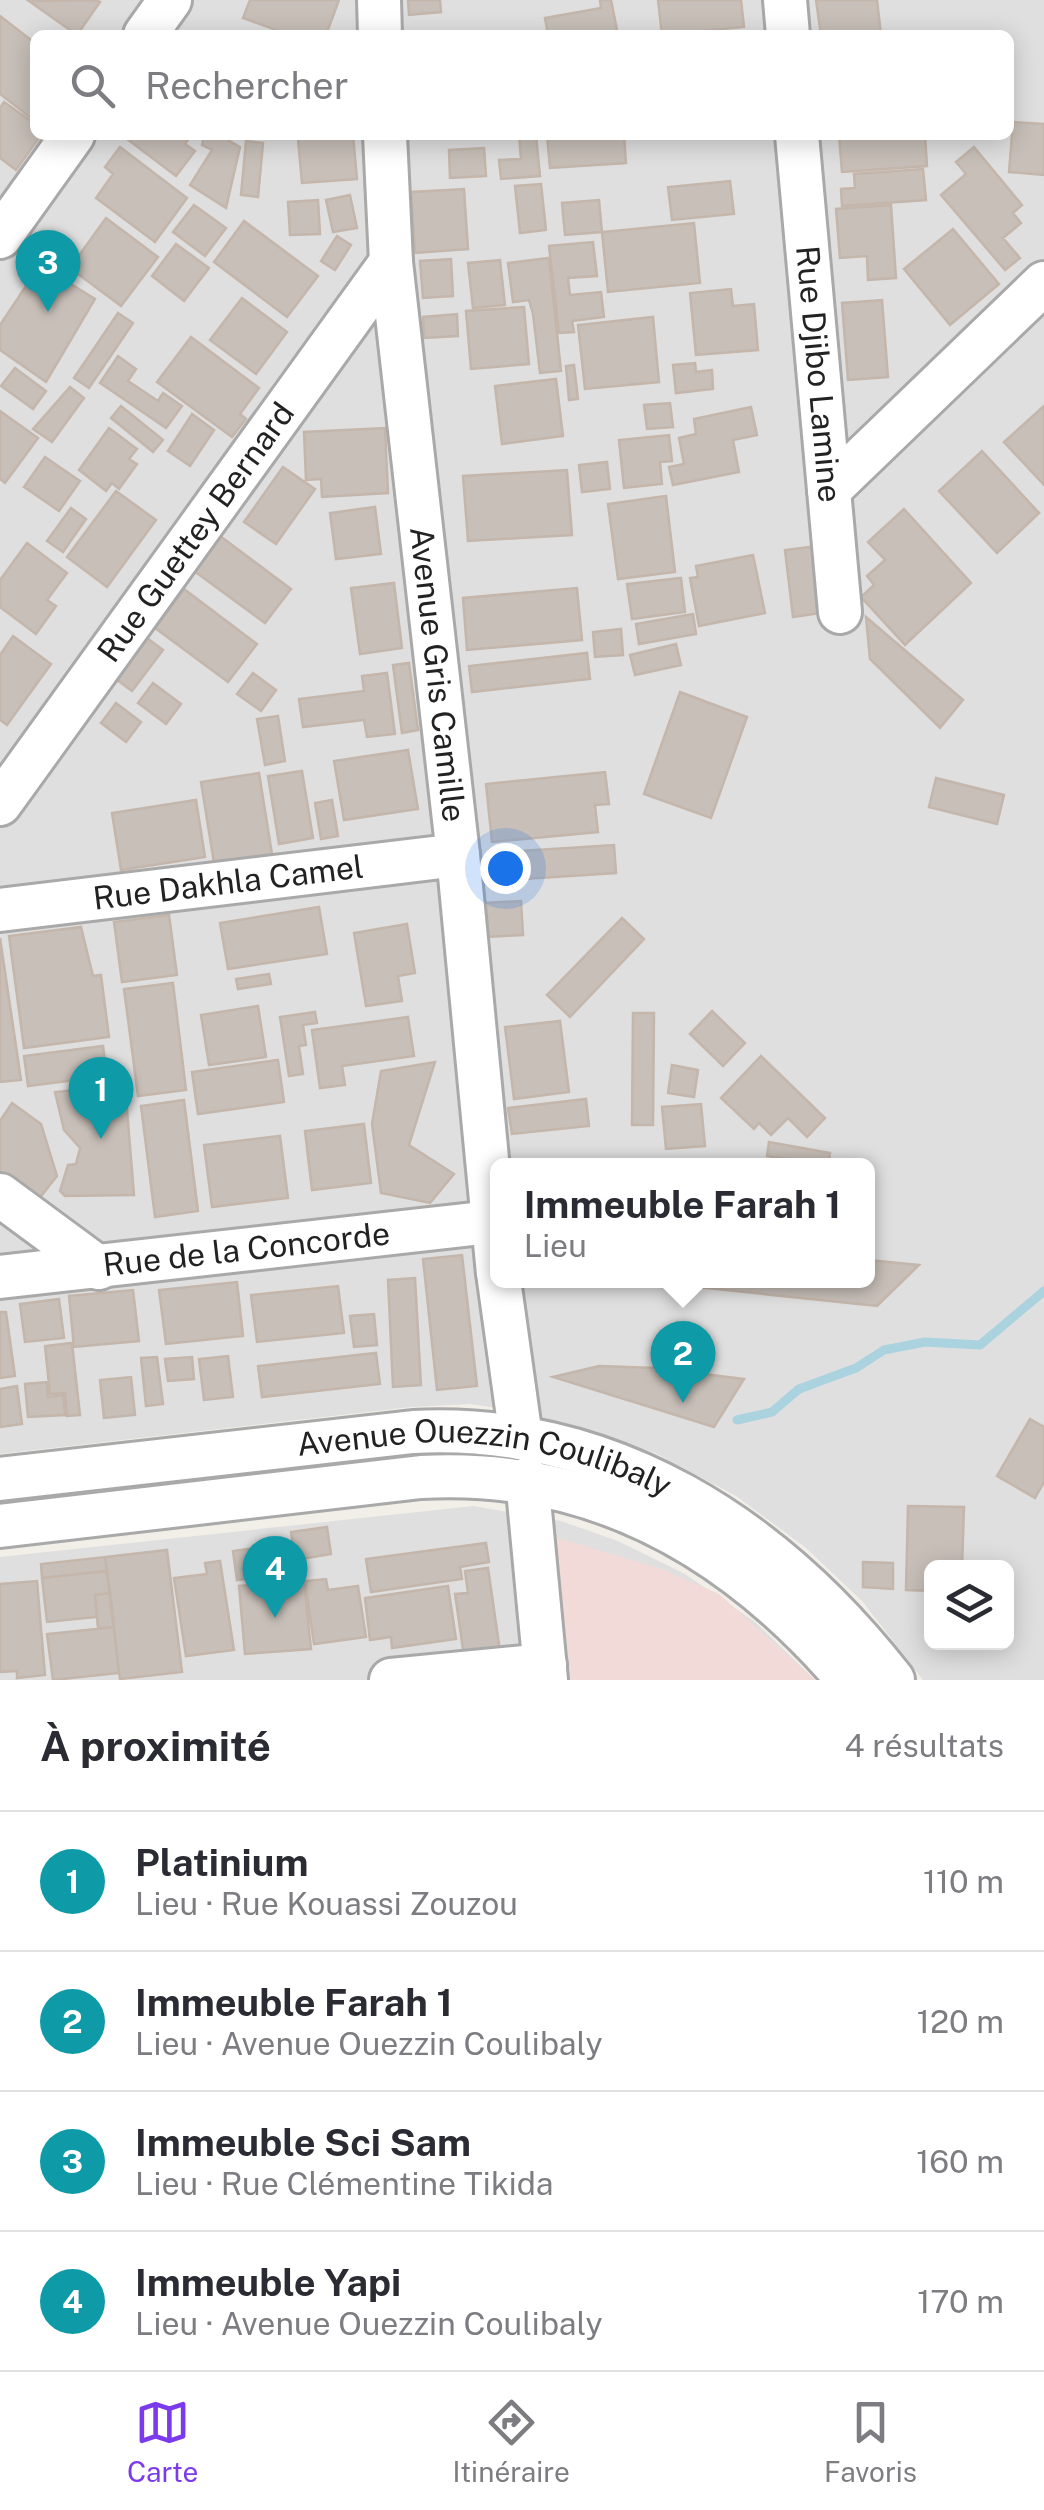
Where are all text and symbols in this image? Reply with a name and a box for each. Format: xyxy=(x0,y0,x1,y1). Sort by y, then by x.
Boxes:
search box xyxy=(30,30,1014,140)
icon: search xyxy=(65,58,120,113)
text: Rechercher xyxy=(145,63,349,108)
pin: 3 xyxy=(15,230,80,312)
street label: Rue Djibo Lamine xyxy=(789,244,849,504)
street label: Rue Guettey Bernard xyxy=(90,395,301,669)
street label: Avenue Gris Camille xyxy=(403,525,473,824)
your location xyxy=(480,843,531,894)
street label: Rue Dakhla Camel xyxy=(91,847,366,917)
pin: 1 xyxy=(68,1056,134,1139)
popup xyxy=(490,1158,875,1288)
text: Immeuble Farah 1 xyxy=(524,1182,841,1227)
street label: Rue de la Concorde xyxy=(101,1214,392,1283)
text: Lieu xyxy=(524,1227,587,1264)
pin: 2 xyxy=(650,1320,716,1403)
street label: Avenue Ouezzin Coulibaly xyxy=(295,1412,678,1504)
pin: 4 xyxy=(242,1536,308,1618)
map controls xyxy=(924,1560,1014,1650)
button: layers xyxy=(924,1560,1014,1650)
text: À proximité xyxy=(40,1721,271,1770)
text: 4 résultats xyxy=(844,1727,1004,1764)
text: Platinium xyxy=(135,1840,308,1885)
text: 1 xyxy=(66,1863,79,1900)
text: 110 m xyxy=(923,1863,1004,1900)
text: Lieu · Rue Kouassi Zouzou xyxy=(135,1885,518,1922)
text: Immeuble Farah 1 xyxy=(135,1980,453,2025)
text: 2 xyxy=(62,2003,83,2040)
text: 120 m xyxy=(917,2003,1004,2040)
text: Lieu · Avenue Ouezzin Coulibaly xyxy=(135,2025,603,2062)
text: Immeuble Sci Sam xyxy=(135,2120,471,2165)
text: 3 xyxy=(62,2143,83,2180)
text: 160 m xyxy=(916,2143,1004,2180)
text: Lieu · Rue Clémentine Tikida xyxy=(135,2165,554,2202)
text: Immeuble Yapi xyxy=(135,2260,401,2305)
text: 4 xyxy=(62,2283,83,2320)
text: 170 m xyxy=(917,2283,1004,2320)
text: Lieu · Avenue Ouezzin Coulibaly xyxy=(135,2305,603,2342)
tab: Carte xyxy=(127,2395,198,2488)
tab: Itinéraire xyxy=(452,2395,570,2488)
tab: Favoris xyxy=(824,2395,917,2488)

